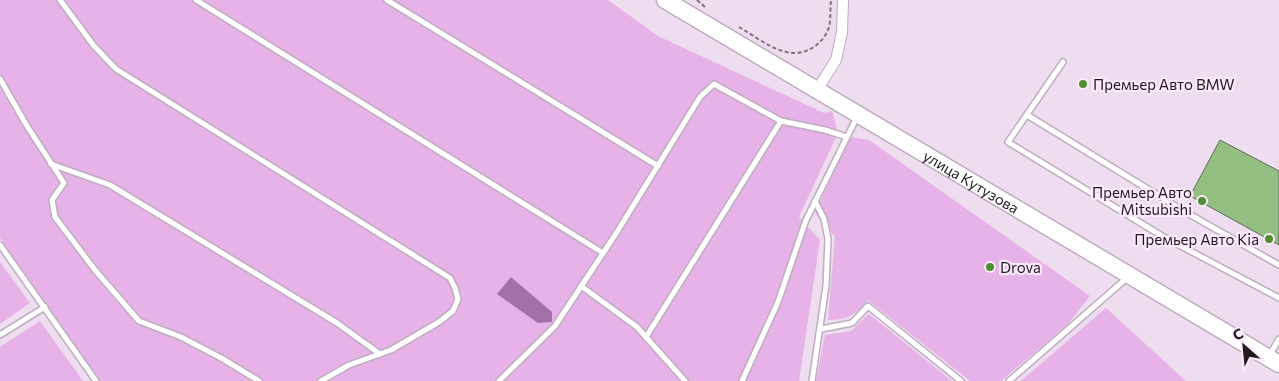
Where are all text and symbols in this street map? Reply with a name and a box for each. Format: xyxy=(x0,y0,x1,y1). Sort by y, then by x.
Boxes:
place label: Премьер Авто BMW xyxy=(1093,75,1235,93)
marker: Премьер Авто BMW xyxy=(1077,78,1089,90)
street label: улица Кутузова xyxy=(920,146,1022,217)
place label: Премьер Авто Mitsubishi xyxy=(1092,183,1192,218)
marker: Премьер Авто Mitsubishi xyxy=(1196,195,1208,207)
place label: Премьер Авто Kia xyxy=(1134,230,1259,248)
marker: Премьер Авто Kia xyxy=(1263,233,1275,245)
place label: Drova xyxy=(1000,258,1041,276)
marker: Drova xyxy=(984,261,996,273)
north arrow xyxy=(1219,321,1269,371)
text: С xyxy=(1230,324,1246,344)

